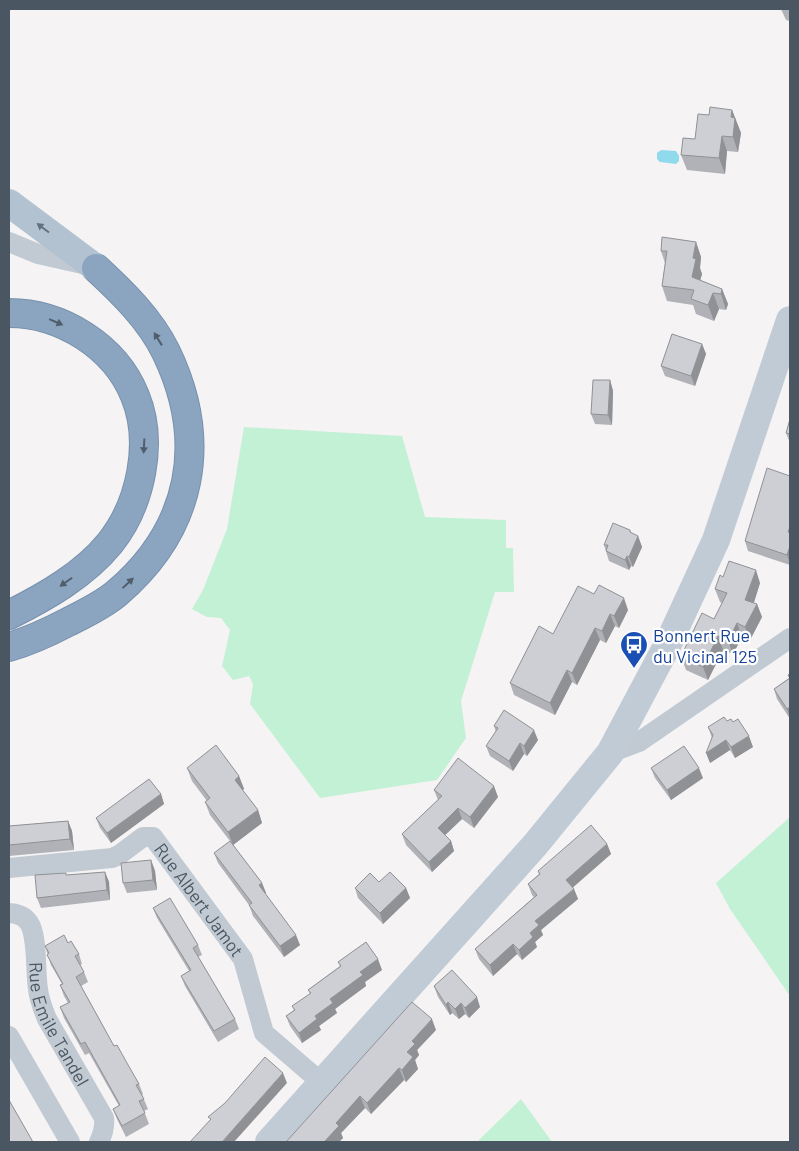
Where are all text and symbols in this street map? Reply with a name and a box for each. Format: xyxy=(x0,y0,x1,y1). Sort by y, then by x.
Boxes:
one-way arrow xyxy=(36,223,50,233)
one-way arrow xyxy=(49,319,63,327)
one-way arrow xyxy=(153,332,163,346)
one-way arrow xyxy=(139,439,147,455)
one-way arrow xyxy=(59,577,73,587)
one-way arrow xyxy=(121,577,133,589)
place label: Bonnert Rue du Vicinal 125 xyxy=(653,624,757,667)
bus stop icon: Bonnert Rue du Vicinal 125 xyxy=(619,630,649,669)
street label: Rue Albert Jamot xyxy=(150,838,248,961)
street label: Rue Emile Tandel xyxy=(25,961,94,1090)

